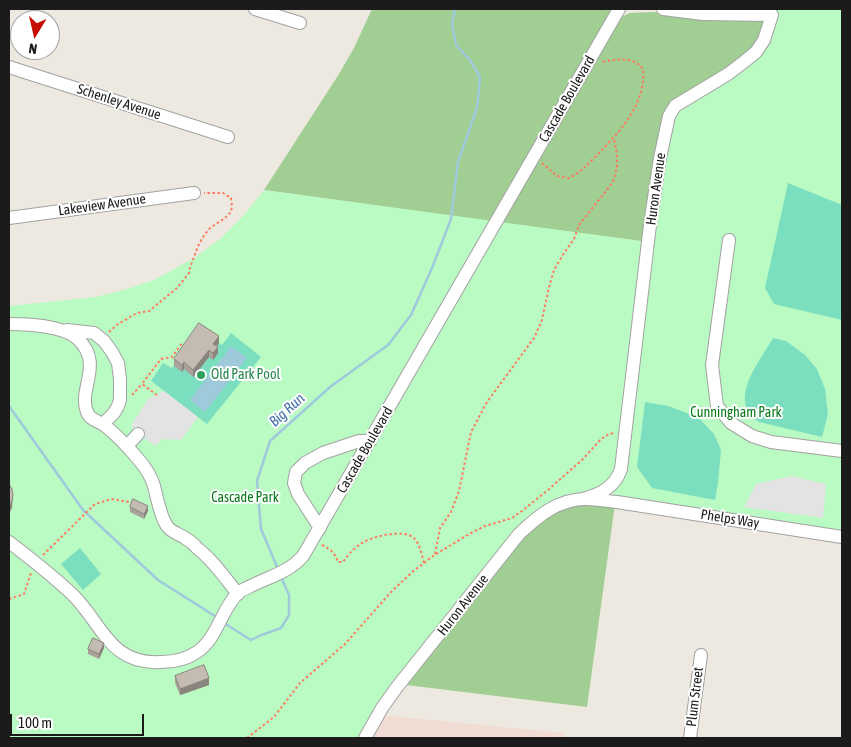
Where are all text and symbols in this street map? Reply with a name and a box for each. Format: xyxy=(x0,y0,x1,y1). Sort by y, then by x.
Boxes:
north arrow xyxy=(10,10,60,60)
text: N xyxy=(27,40,38,57)
street label: Cascade Boulevard xyxy=(535,53,599,145)
street label: Schenley Avenue xyxy=(75,81,163,123)
street label: Huron Avenue xyxy=(643,152,669,226)
street label: Lakeview Avenue xyxy=(57,191,147,219)
place label: Old Park Pool xyxy=(211,367,280,383)
marker: Old Park Pool xyxy=(195,369,207,381)
water label: Big Run xyxy=(265,389,309,431)
street label: Cascade Boulevard xyxy=(333,404,397,496)
park label: Cunningham Park xyxy=(690,405,782,421)
park label: Cascade Park xyxy=(211,490,279,506)
street label: Phelps Way xyxy=(699,506,761,532)
street label: Huron Avenue xyxy=(434,571,492,639)
street label: Plum Street xyxy=(683,666,707,728)
scale bar xyxy=(12,704,146,736)
text: 100 m xyxy=(18,714,52,731)

